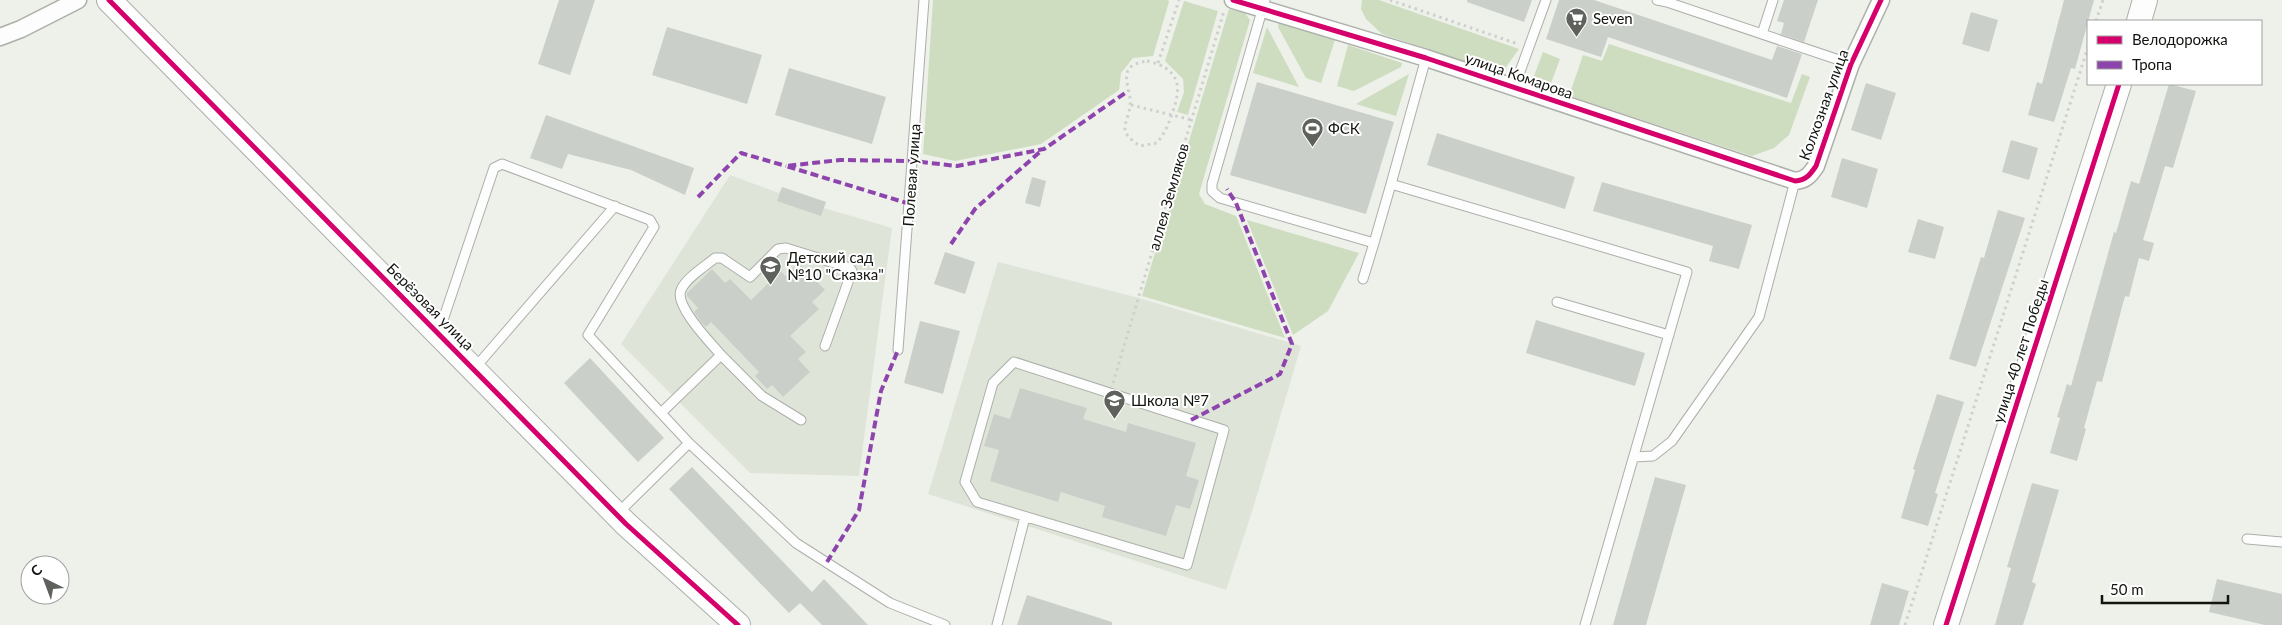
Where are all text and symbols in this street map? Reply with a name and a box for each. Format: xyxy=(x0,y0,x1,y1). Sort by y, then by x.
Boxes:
supermarket icon: Seven xyxy=(1565,7,1589,38)
place label: Seven xyxy=(1593,9,1633,27)
legend xyxy=(2087,20,2262,85)
text: Велодорожка xyxy=(2132,30,2228,48)
street label: Колхозная улица xyxy=(1795,47,1852,163)
street label: улица Комарова xyxy=(1463,48,1576,102)
text: Тропа xyxy=(2132,55,2172,73)
sports icon: ФСК xyxy=(1300,117,1324,148)
place label: ФСК xyxy=(1328,119,1360,137)
street label: Полевая улица xyxy=(898,123,924,227)
street label: аллея Земляков xyxy=(1144,141,1192,252)
place label: Детский сад №10 "Сказка" xyxy=(787,248,884,283)
school or university icon: Детский сад №10 "Сказка" xyxy=(759,255,783,286)
street label: Берёзовая улица xyxy=(383,259,478,354)
street label: улица 40 лет Победы xyxy=(1988,277,2052,425)
school or university icon: Школа №7 xyxy=(1103,389,1127,420)
place label: Школа №7 xyxy=(1131,391,1209,409)
north arrow xyxy=(20,555,70,605)
text: С xyxy=(27,560,46,579)
scale bar xyxy=(2102,572,2228,604)
text: 50 m xyxy=(2110,580,2144,598)

